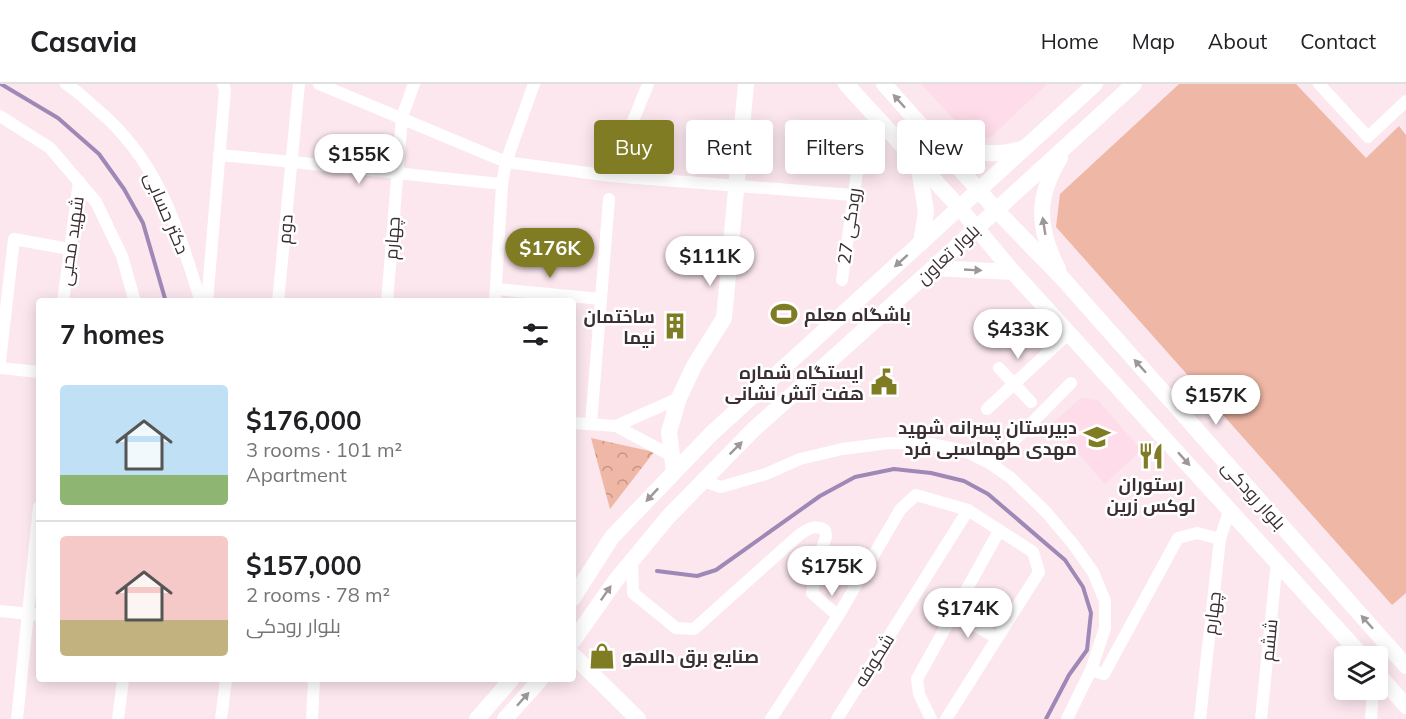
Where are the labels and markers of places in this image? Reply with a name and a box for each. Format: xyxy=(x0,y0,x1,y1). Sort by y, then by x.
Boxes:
pin: $155K xyxy=(317,134,401,185)
pin: $176K xyxy=(508,228,592,279)
pin: $111K xyxy=(668,236,752,287)
sports icon: باشگاه معلم xyxy=(769,299,799,329)
place label: باشگاه معلم xyxy=(804,303,911,327)
place label: ساختمان نیما xyxy=(583,305,655,349)
pin: $433K xyxy=(976,309,1060,360)
building icon: ساختمان نیما xyxy=(660,311,690,341)
place label: ایستگاه شماره هفت آتش نشانی xyxy=(725,361,864,405)
public building icon: ایستگاه شماره هفت آتش نشانی xyxy=(869,367,899,397)
pin: $157K xyxy=(1174,375,1258,426)
place label: دبیرستان پسرانه شهید مهدی طهماسبی فرد xyxy=(898,416,1077,460)
school or university icon: دبیرستان پسرانه شهید مهدی طهماسبی فرد xyxy=(1082,422,1112,452)
restaurant icon: رستوران لوکس زرین xyxy=(1136,441,1166,471)
place label: رستوران لوکس زرین xyxy=(1107,473,1195,517)
pin: $175K xyxy=(790,546,874,597)
pin: $174K xyxy=(926,588,1010,639)
shop icon: صنایع برق دالاهو xyxy=(587,641,617,671)
place label: صنایع برق دالاهو xyxy=(622,645,759,669)

